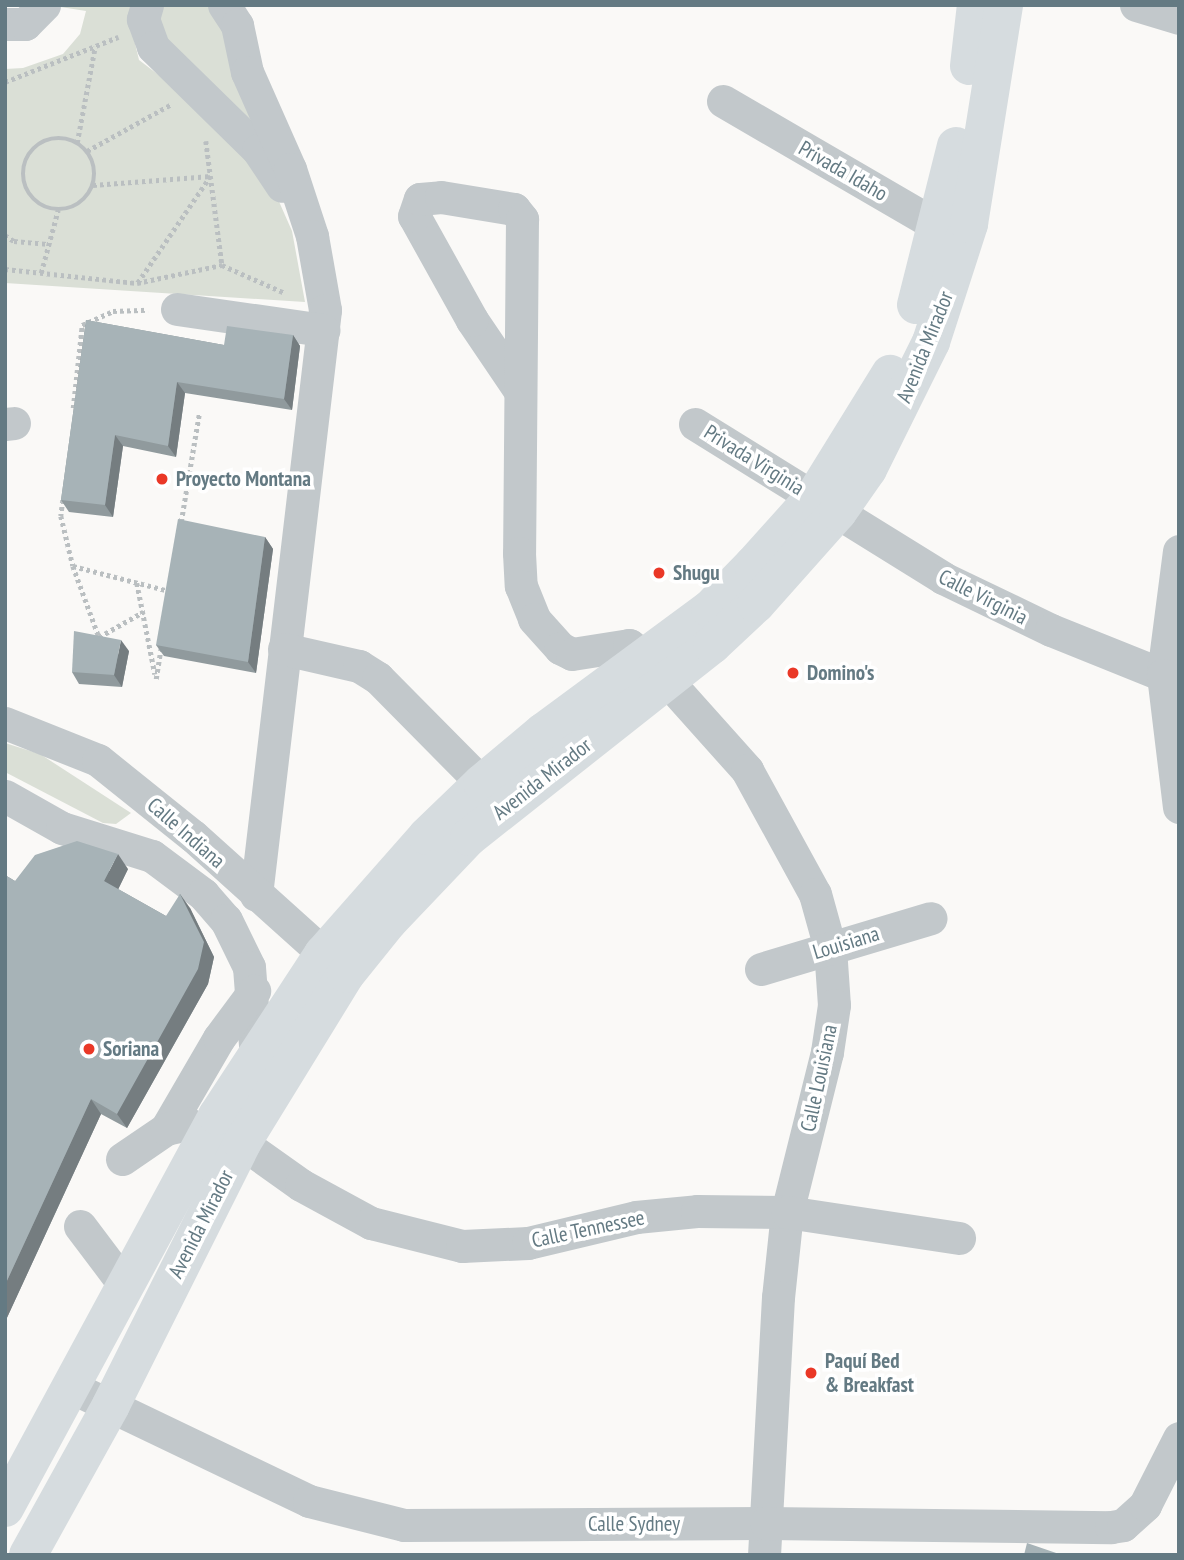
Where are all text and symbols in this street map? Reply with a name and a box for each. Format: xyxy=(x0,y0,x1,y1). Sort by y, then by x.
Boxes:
street label: Privada Idaho xyxy=(794,135,892,207)
street label: Avenida Mirador xyxy=(891,288,959,406)
street label: Privada Virginia xyxy=(699,419,809,501)
place label: Proyecto Montana xyxy=(176,466,311,492)
marker: Proyecto Montana xyxy=(154,471,170,487)
place label: Shugu xyxy=(673,560,720,586)
street label: Calle Virginia xyxy=(934,564,1032,630)
marker: Shugu xyxy=(651,565,667,581)
place label: Domino's xyxy=(807,660,874,686)
marker: Domino's xyxy=(785,665,801,681)
street label: Avenida Mirador xyxy=(488,733,596,825)
street label: Calle Indiana xyxy=(142,793,230,873)
street label: Louisiana xyxy=(810,921,882,965)
street label: Calle Louisiana xyxy=(795,1022,843,1134)
place label: Soriana xyxy=(103,1036,159,1062)
marker: Soriana xyxy=(81,1041,97,1057)
street label: Avenida Mirador xyxy=(163,1166,239,1282)
street label: Calle Tennessee xyxy=(529,1205,647,1253)
place label: Paquí Bed & Breakfast xyxy=(825,1348,914,1398)
marker: Paquí Bed & Breakfast xyxy=(803,1365,819,1381)
street label: Calle Sydney xyxy=(588,1511,680,1537)

